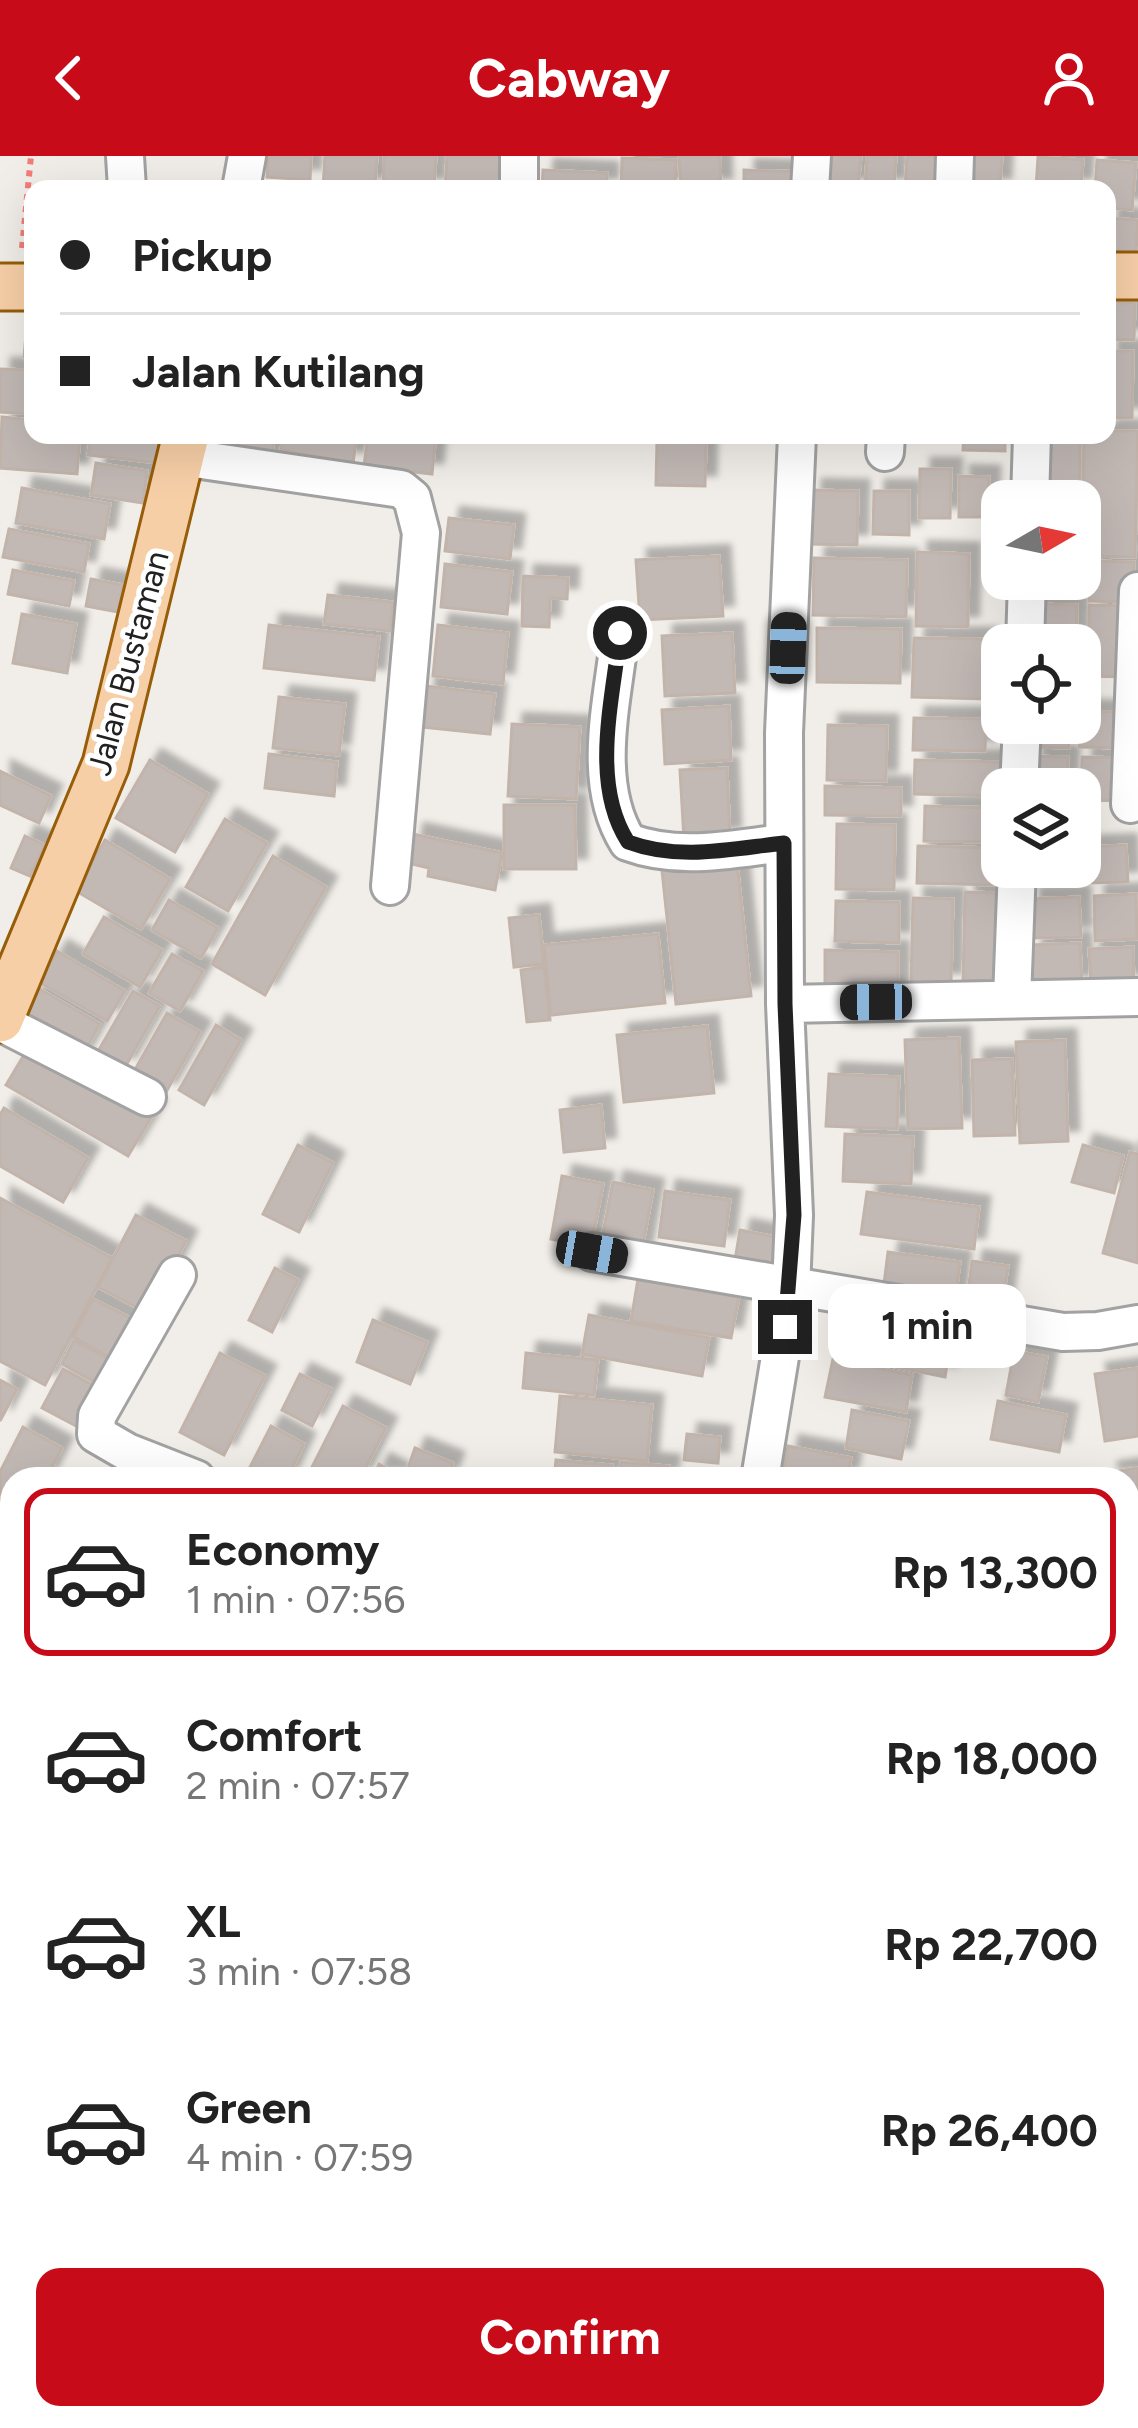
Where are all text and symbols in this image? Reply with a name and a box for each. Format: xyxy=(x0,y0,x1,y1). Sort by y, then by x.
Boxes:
icon: back xyxy=(36,45,102,111)
icon: person xyxy=(1036,45,1102,111)
text: Cabway xyxy=(468,46,670,111)
text: Pickup xyxy=(132,228,272,282)
text: Jalan Kutilang xyxy=(132,344,425,398)
north arrow xyxy=(981,480,1101,600)
map controls xyxy=(981,480,1101,888)
street label: Jalan Bustaman xyxy=(79,546,177,780)
route start xyxy=(593,606,647,660)
car xyxy=(769,611,807,685)
button: locate xyxy=(981,624,1101,744)
button: layers xyxy=(981,768,1101,888)
car xyxy=(840,983,912,1021)
car xyxy=(553,1228,631,1276)
callout: 1 min xyxy=(827,1285,1025,1369)
route end xyxy=(758,1300,812,1354)
text: 1 min xyxy=(881,1302,973,1349)
icon: car xyxy=(42,1518,150,1626)
text: Economy xyxy=(186,1522,379,1576)
text: Rp 13,300 xyxy=(892,1545,1098,1599)
text: 1 min · 07:56 xyxy=(186,1576,405,1623)
icon: car xyxy=(42,1704,150,1812)
text: Comfort xyxy=(186,1708,362,1762)
text: Rp 18,000 xyxy=(886,1731,1098,1785)
text: 2 min · 07:57 xyxy=(186,1762,410,1809)
icon: car xyxy=(42,1890,150,1998)
text: XL xyxy=(186,1894,241,1948)
text: Rp 22,700 xyxy=(884,1917,1098,1971)
text: 3 min · 07:58 xyxy=(186,1948,412,1995)
icon: car xyxy=(42,2076,150,2184)
text: Green xyxy=(186,2080,312,2134)
text: Rp 26,400 xyxy=(881,2103,1098,2157)
text: 4 min · 07:59 xyxy=(186,2134,413,2181)
button: Confirm xyxy=(36,2268,1104,2406)

